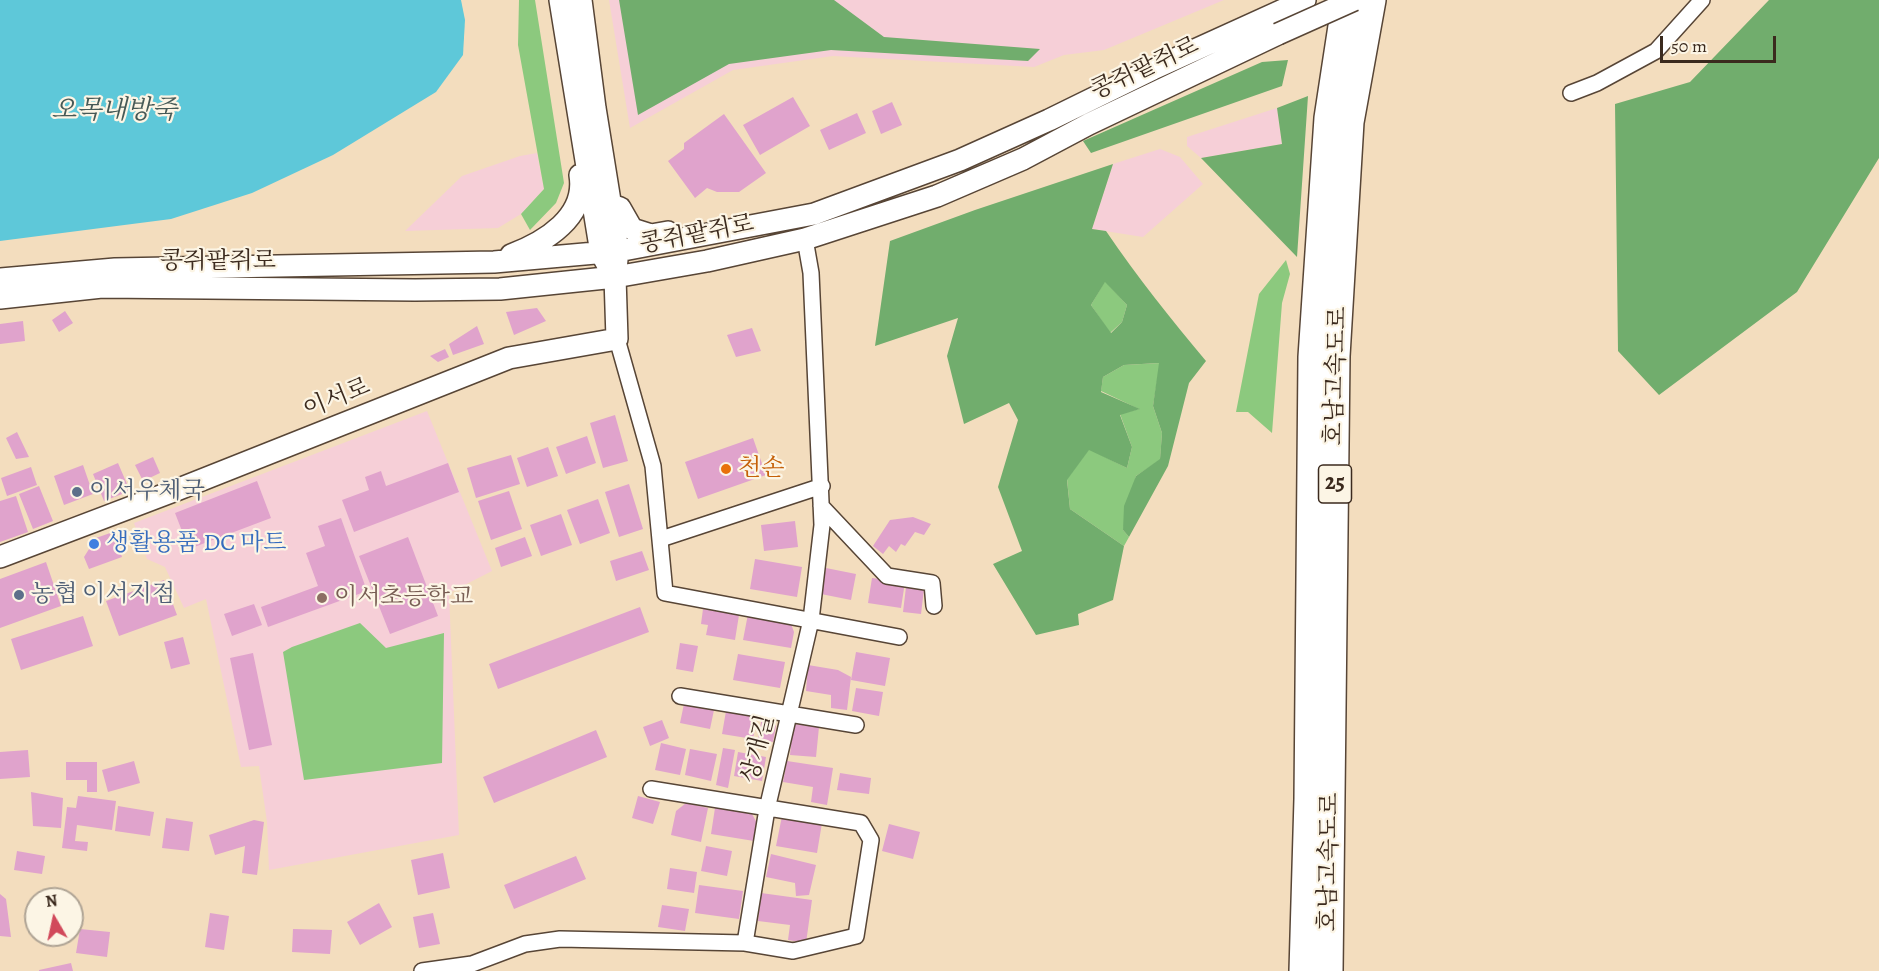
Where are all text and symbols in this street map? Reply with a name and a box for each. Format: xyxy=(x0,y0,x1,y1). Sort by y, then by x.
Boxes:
scale bar xyxy=(1663,24,1778,62)
street label: 콩쥐팥쥐로 xyxy=(1086,31,1204,107)
text: 50 m xyxy=(1671,34,1707,58)
water label: 오목내방죽 xyxy=(51,96,177,128)
street label: 콩쥐팥쥐로 xyxy=(637,210,757,260)
street label: 콩쥐팥쥐로 xyxy=(160,248,276,276)
street label: 호남고속도로 xyxy=(1320,306,1354,446)
street label: 이서로 xyxy=(299,373,375,425)
place label: 천손 xyxy=(738,455,784,483)
marker: 천손 xyxy=(719,462,733,476)
road number: 25 xyxy=(1318,465,1352,503)
place label: 이서우체국 xyxy=(89,478,205,506)
marker: 이서우체국 xyxy=(70,485,84,499)
place label: 생활용품 DC 마트 xyxy=(106,530,287,558)
marker: 생활용품 DC 마트 xyxy=(87,537,101,551)
place label: 농협 이서지점 xyxy=(31,581,175,609)
place label: 이서초등학교 xyxy=(334,584,473,612)
marker: 농협 이서지점 xyxy=(12,588,26,602)
marker: 이서초등학교 xyxy=(315,591,329,605)
street label: 상개길 xyxy=(737,712,781,786)
street label: 호남고속도로 xyxy=(1314,792,1346,932)
north arrow xyxy=(24,887,84,947)
text: N xyxy=(44,889,59,913)

